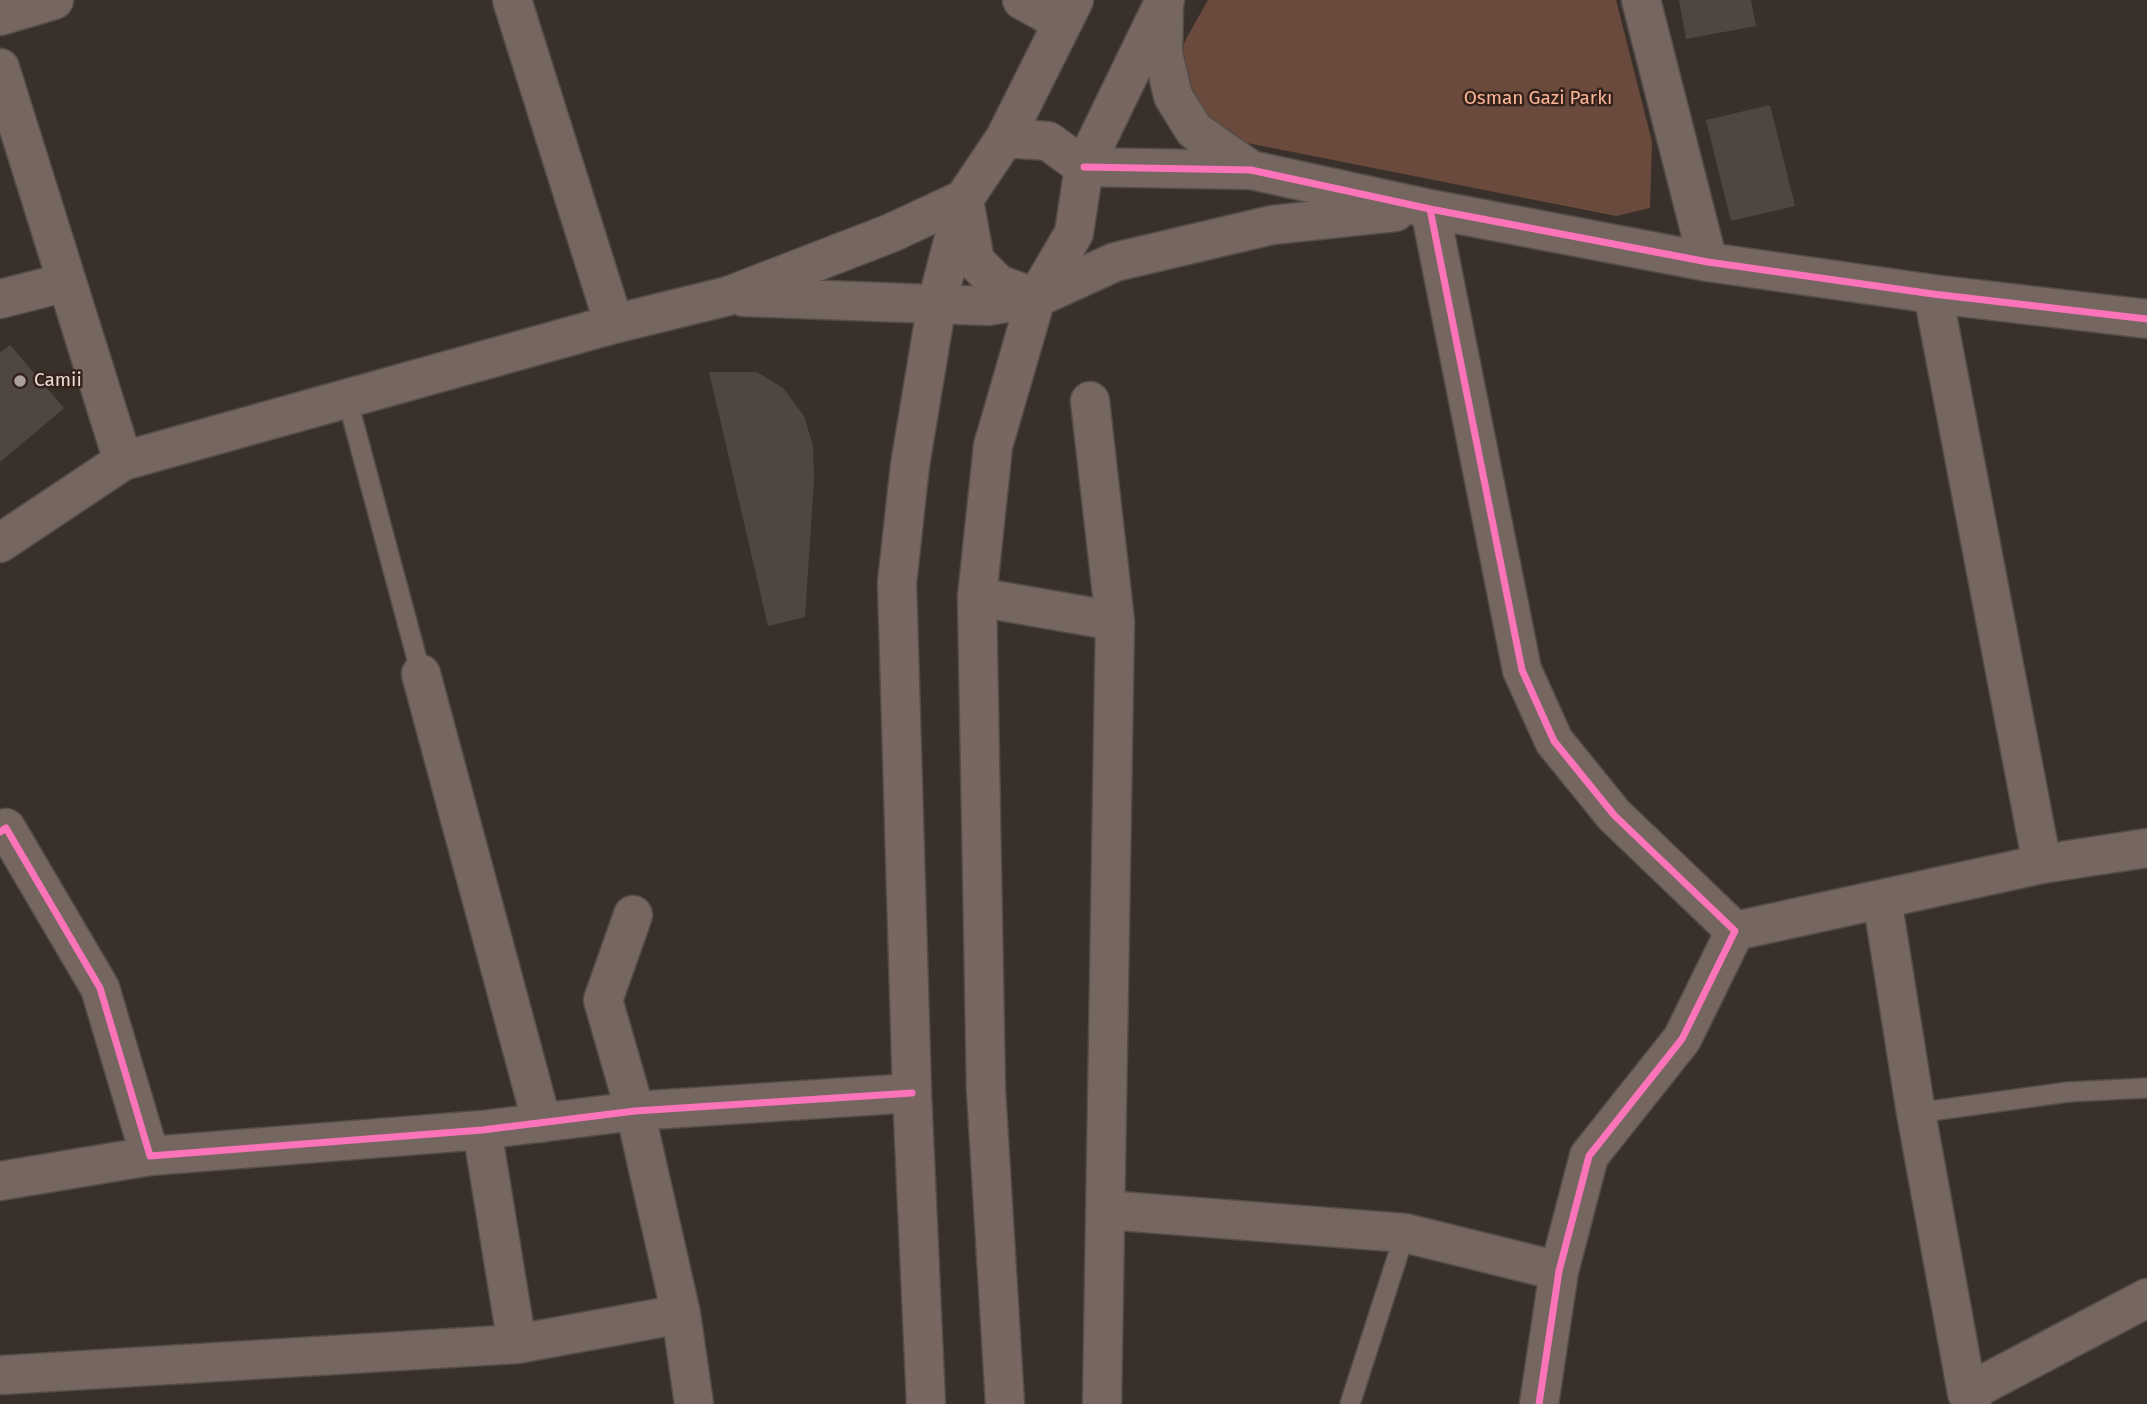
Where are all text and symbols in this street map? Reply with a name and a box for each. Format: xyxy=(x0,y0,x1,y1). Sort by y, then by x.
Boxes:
park label: Osman Gazi Parkı xyxy=(1464,88,1612,110)
place label: Camii xyxy=(34,370,82,392)
marker: Camii xyxy=(12,373,28,389)

